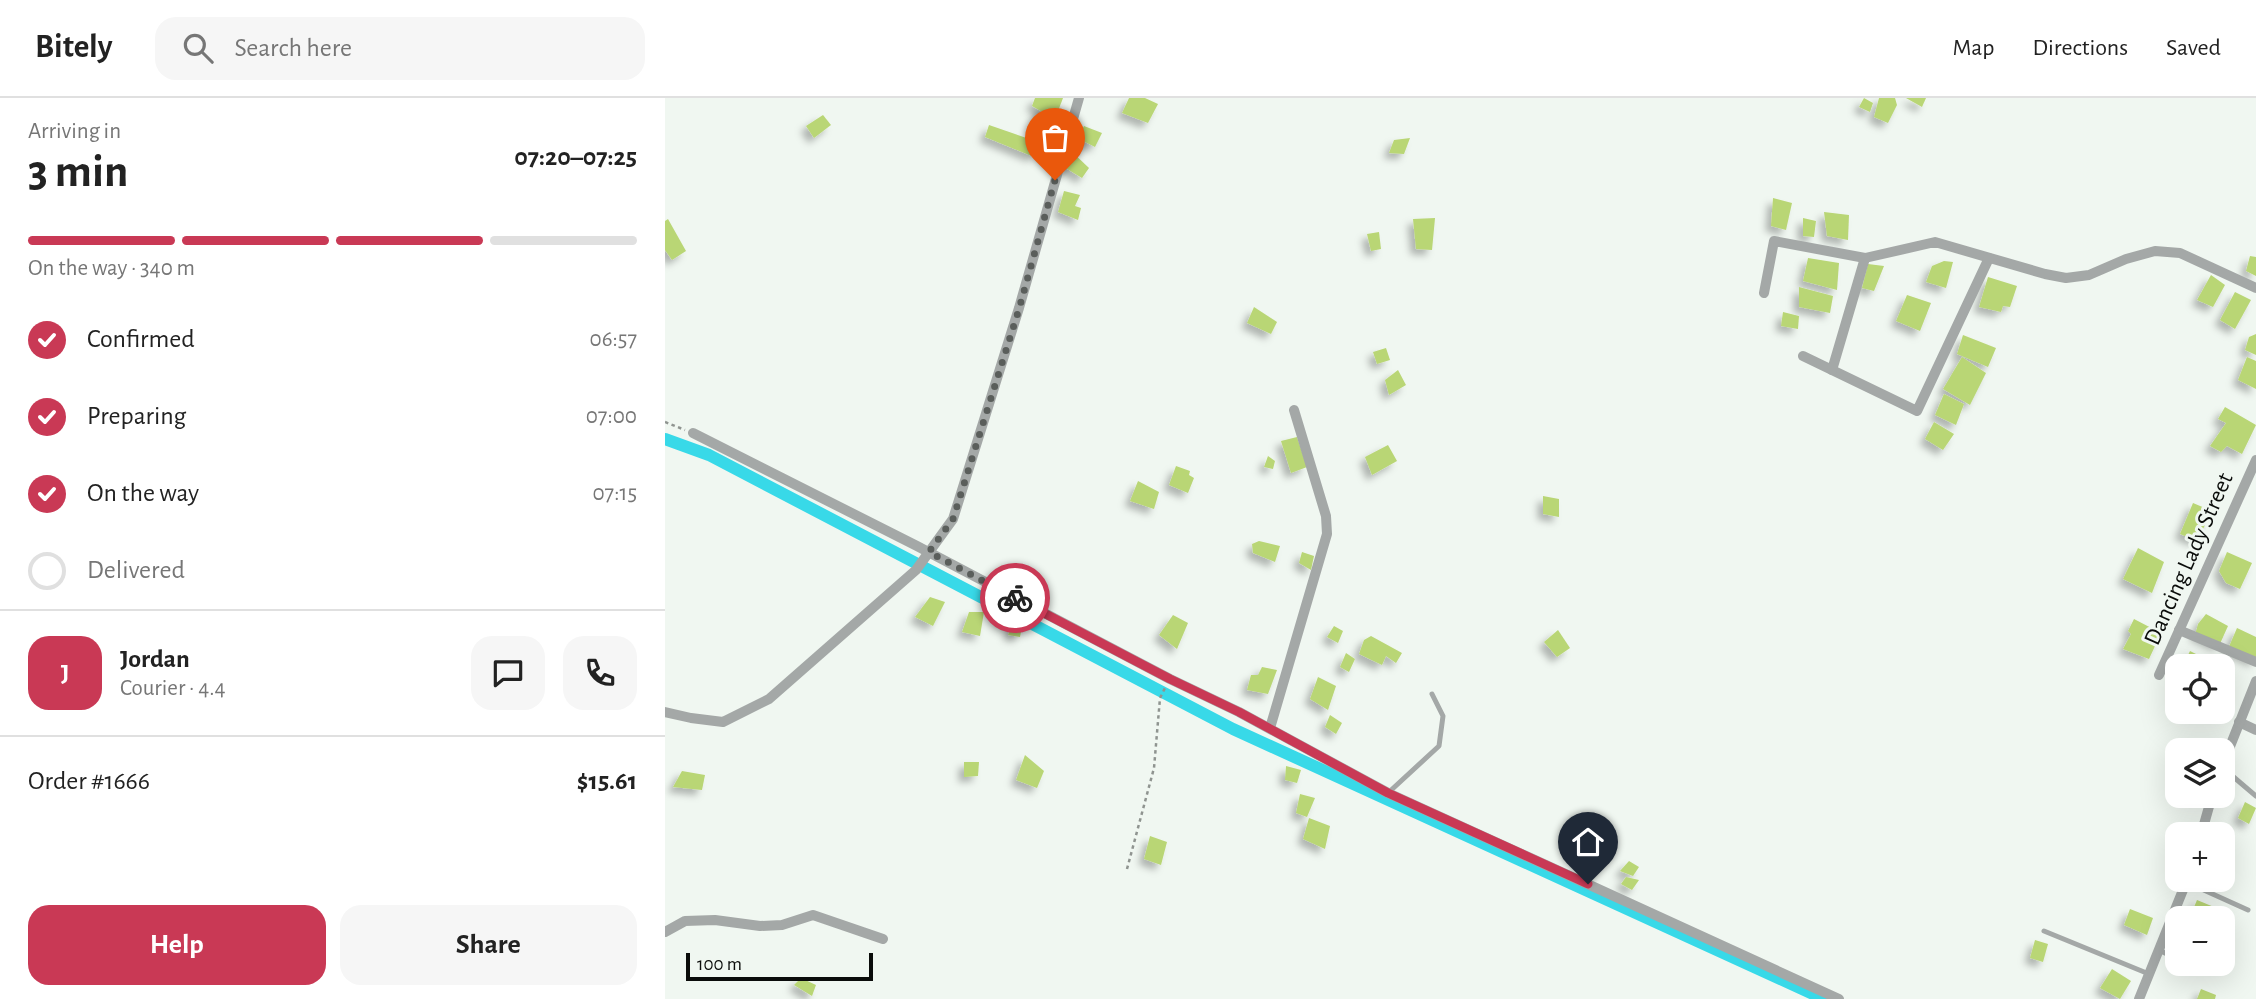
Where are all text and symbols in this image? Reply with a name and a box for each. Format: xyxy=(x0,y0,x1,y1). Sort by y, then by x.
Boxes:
search box xyxy=(155,17,645,80)
icon: search xyxy=(179,29,217,67)
text: Bitely xyxy=(35,31,113,64)
text: Search here xyxy=(235,35,352,61)
text: Map xyxy=(1952,36,1994,60)
text: Directions xyxy=(2032,36,2128,60)
text: Saved xyxy=(2166,36,2221,60)
pin xyxy=(1025,108,1085,180)
icon: bag xyxy=(1036,119,1074,157)
text: Arriving in xyxy=(28,120,121,143)
text: 07:20–07:25 xyxy=(514,144,637,170)
text: 3 min xyxy=(28,149,128,195)
text: On the way · 340 m xyxy=(28,257,195,280)
icon: check xyxy=(28,321,66,359)
text: Confirmed xyxy=(87,326,195,352)
text: 06:57 xyxy=(590,328,637,351)
icon: check xyxy=(28,398,66,436)
text: Preparing xyxy=(87,403,186,429)
text: 07:00 xyxy=(586,405,637,428)
street label: Dancing Lady Street xyxy=(2140,469,2238,649)
icon: check xyxy=(28,475,66,513)
text: On the way xyxy=(87,480,199,506)
text: 07:15 xyxy=(592,482,637,505)
text: Delivered xyxy=(87,557,185,583)
courier xyxy=(980,563,1050,633)
icon: bike xyxy=(996,579,1034,617)
button: chat xyxy=(471,636,545,710)
button: phone xyxy=(563,636,637,710)
text: Jordan xyxy=(120,646,190,672)
map controls xyxy=(2165,654,2235,976)
button: locate xyxy=(2165,654,2235,724)
text: J xyxy=(61,660,69,686)
text: Courier · 4.4 xyxy=(120,677,226,700)
button: layers xyxy=(2165,738,2235,808)
text: Order #1666 xyxy=(28,768,150,794)
text: $15.61 xyxy=(577,768,637,794)
pin xyxy=(1558,812,1618,884)
button: + xyxy=(2165,822,2235,892)
icon: home xyxy=(1569,823,1607,861)
button: Help xyxy=(28,905,326,985)
button: Share xyxy=(340,905,637,985)
button: − xyxy=(2165,906,2235,976)
scale bar xyxy=(686,950,873,982)
text: 100 m xyxy=(697,955,742,974)

